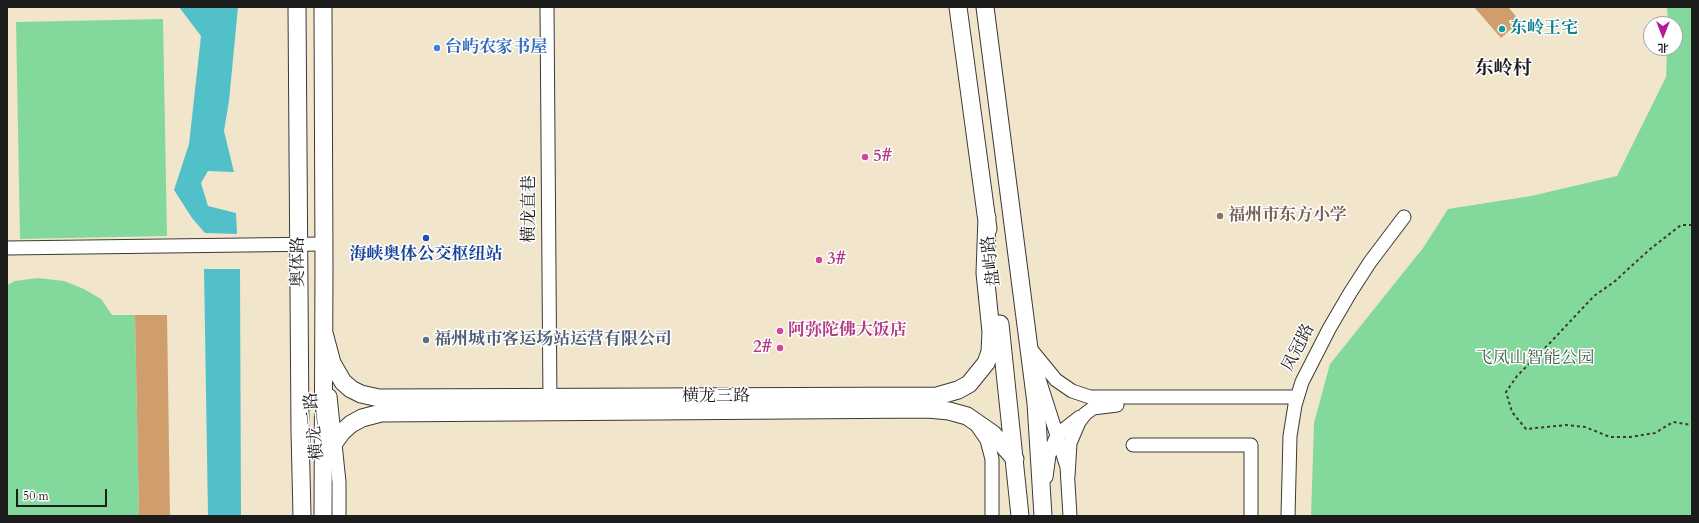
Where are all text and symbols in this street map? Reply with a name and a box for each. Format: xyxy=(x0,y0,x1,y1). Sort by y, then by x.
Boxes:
north arrow xyxy=(1643,16,1683,56)
place label: 东岭王宅 xyxy=(1510,19,1578,39)
marker: 东岭王宅 xyxy=(1497,24,1507,34)
place label: 台屿农家书屋 xyxy=(445,38,547,58)
text: 北 xyxy=(1658,40,1669,55)
marker: 台屿农家书屋 xyxy=(432,43,442,53)
district label: 东岭村 xyxy=(1475,59,1531,81)
place label: 5# xyxy=(873,147,892,167)
marker: 5# xyxy=(860,152,870,162)
street label: 横龙直巷 xyxy=(520,175,540,243)
place label: 福州市东方小学 xyxy=(1228,206,1347,226)
marker: 福州市东方小学 xyxy=(1215,211,1225,221)
marker: 海峡奥体公交枢纽站 xyxy=(421,233,431,243)
street label: 盘屿路 xyxy=(979,234,1005,288)
street label: 奥体路 xyxy=(289,237,309,287)
place label: 海峡奥体公交枢纽站 xyxy=(350,245,502,265)
place label: 3# xyxy=(827,250,846,270)
marker: 3# xyxy=(814,255,824,265)
place label: 阿弥陀佛大饭店 xyxy=(788,321,907,341)
street label: 凤冠路 xyxy=(1278,321,1320,375)
marker: 阿弥陀佛大饭店 xyxy=(775,326,785,336)
place label: 福州城市客运场站运营有限公司 xyxy=(434,330,672,350)
marker: 福州城市客运场站运营有限公司 xyxy=(421,335,431,345)
place label: 2# xyxy=(753,338,772,358)
marker: 2# xyxy=(775,343,785,353)
park label: 飞凤山智能公园 xyxy=(1476,349,1594,369)
street label: 横龙三路 xyxy=(682,387,750,407)
street label: 横龙二路 xyxy=(301,391,329,461)
scale bar xyxy=(18,481,109,507)
text: 50 m xyxy=(23,488,49,504)

